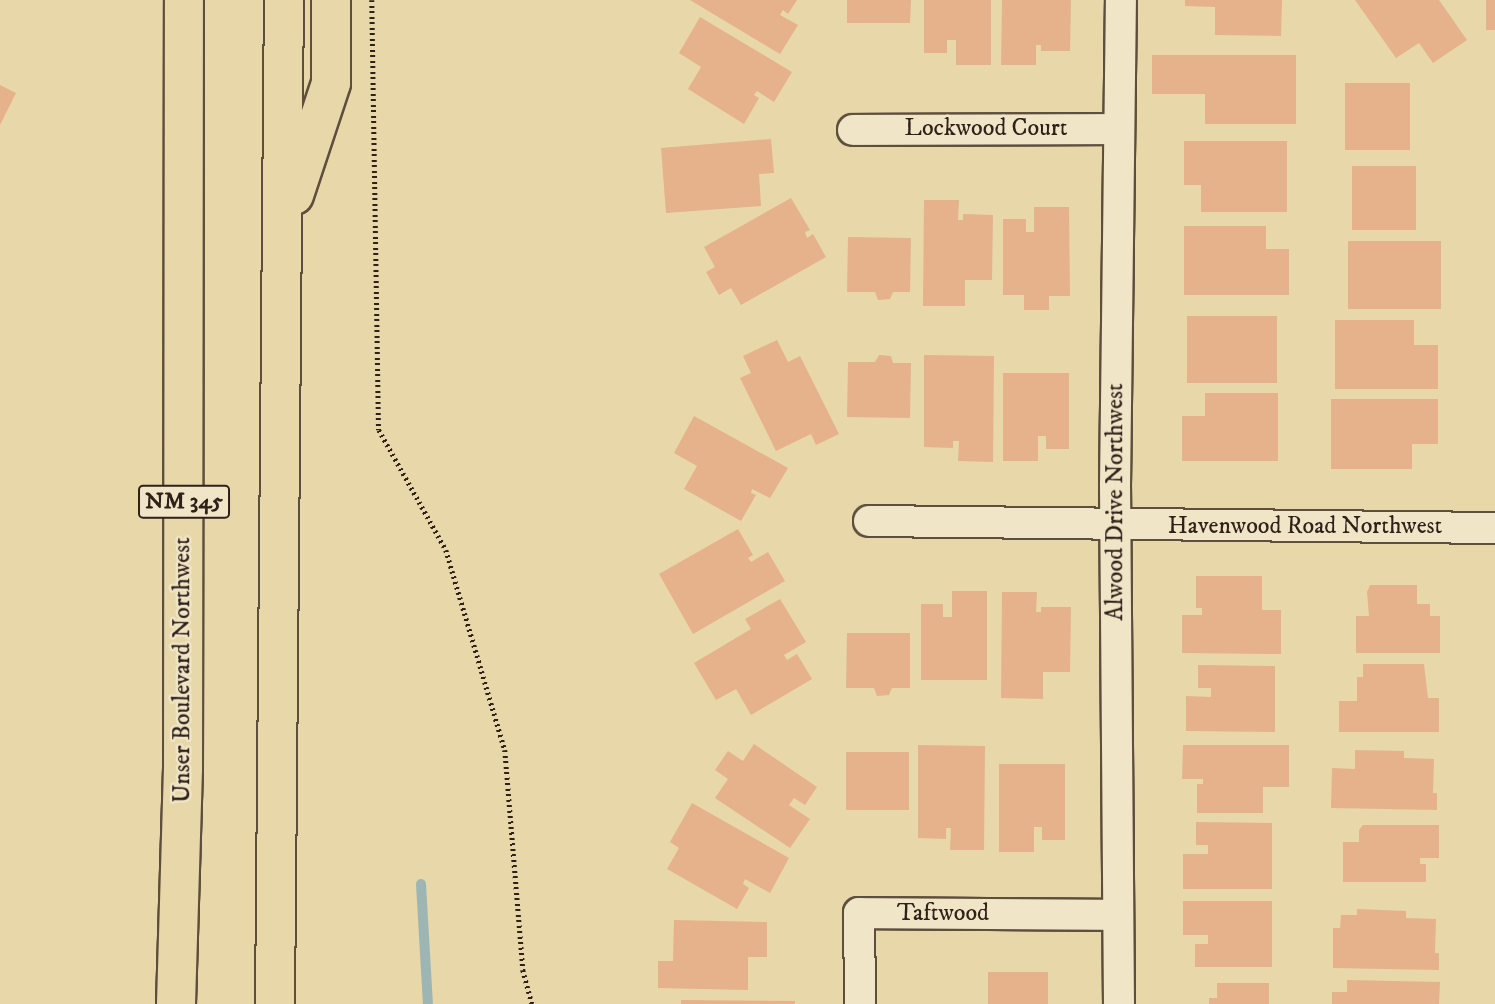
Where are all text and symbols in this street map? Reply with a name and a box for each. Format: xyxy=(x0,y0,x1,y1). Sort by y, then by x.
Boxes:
street label: Lockwood Court xyxy=(905,115,1067,143)
street label: Alwood Drive Northwest xyxy=(1102,383,1130,621)
road number: NM 345 xyxy=(137,482,231,522)
street label: Havenwood Road Northwest xyxy=(1168,513,1442,541)
street label: Unser Boulevard Northwest xyxy=(169,537,197,803)
street label: Taftwood xyxy=(897,900,989,928)

